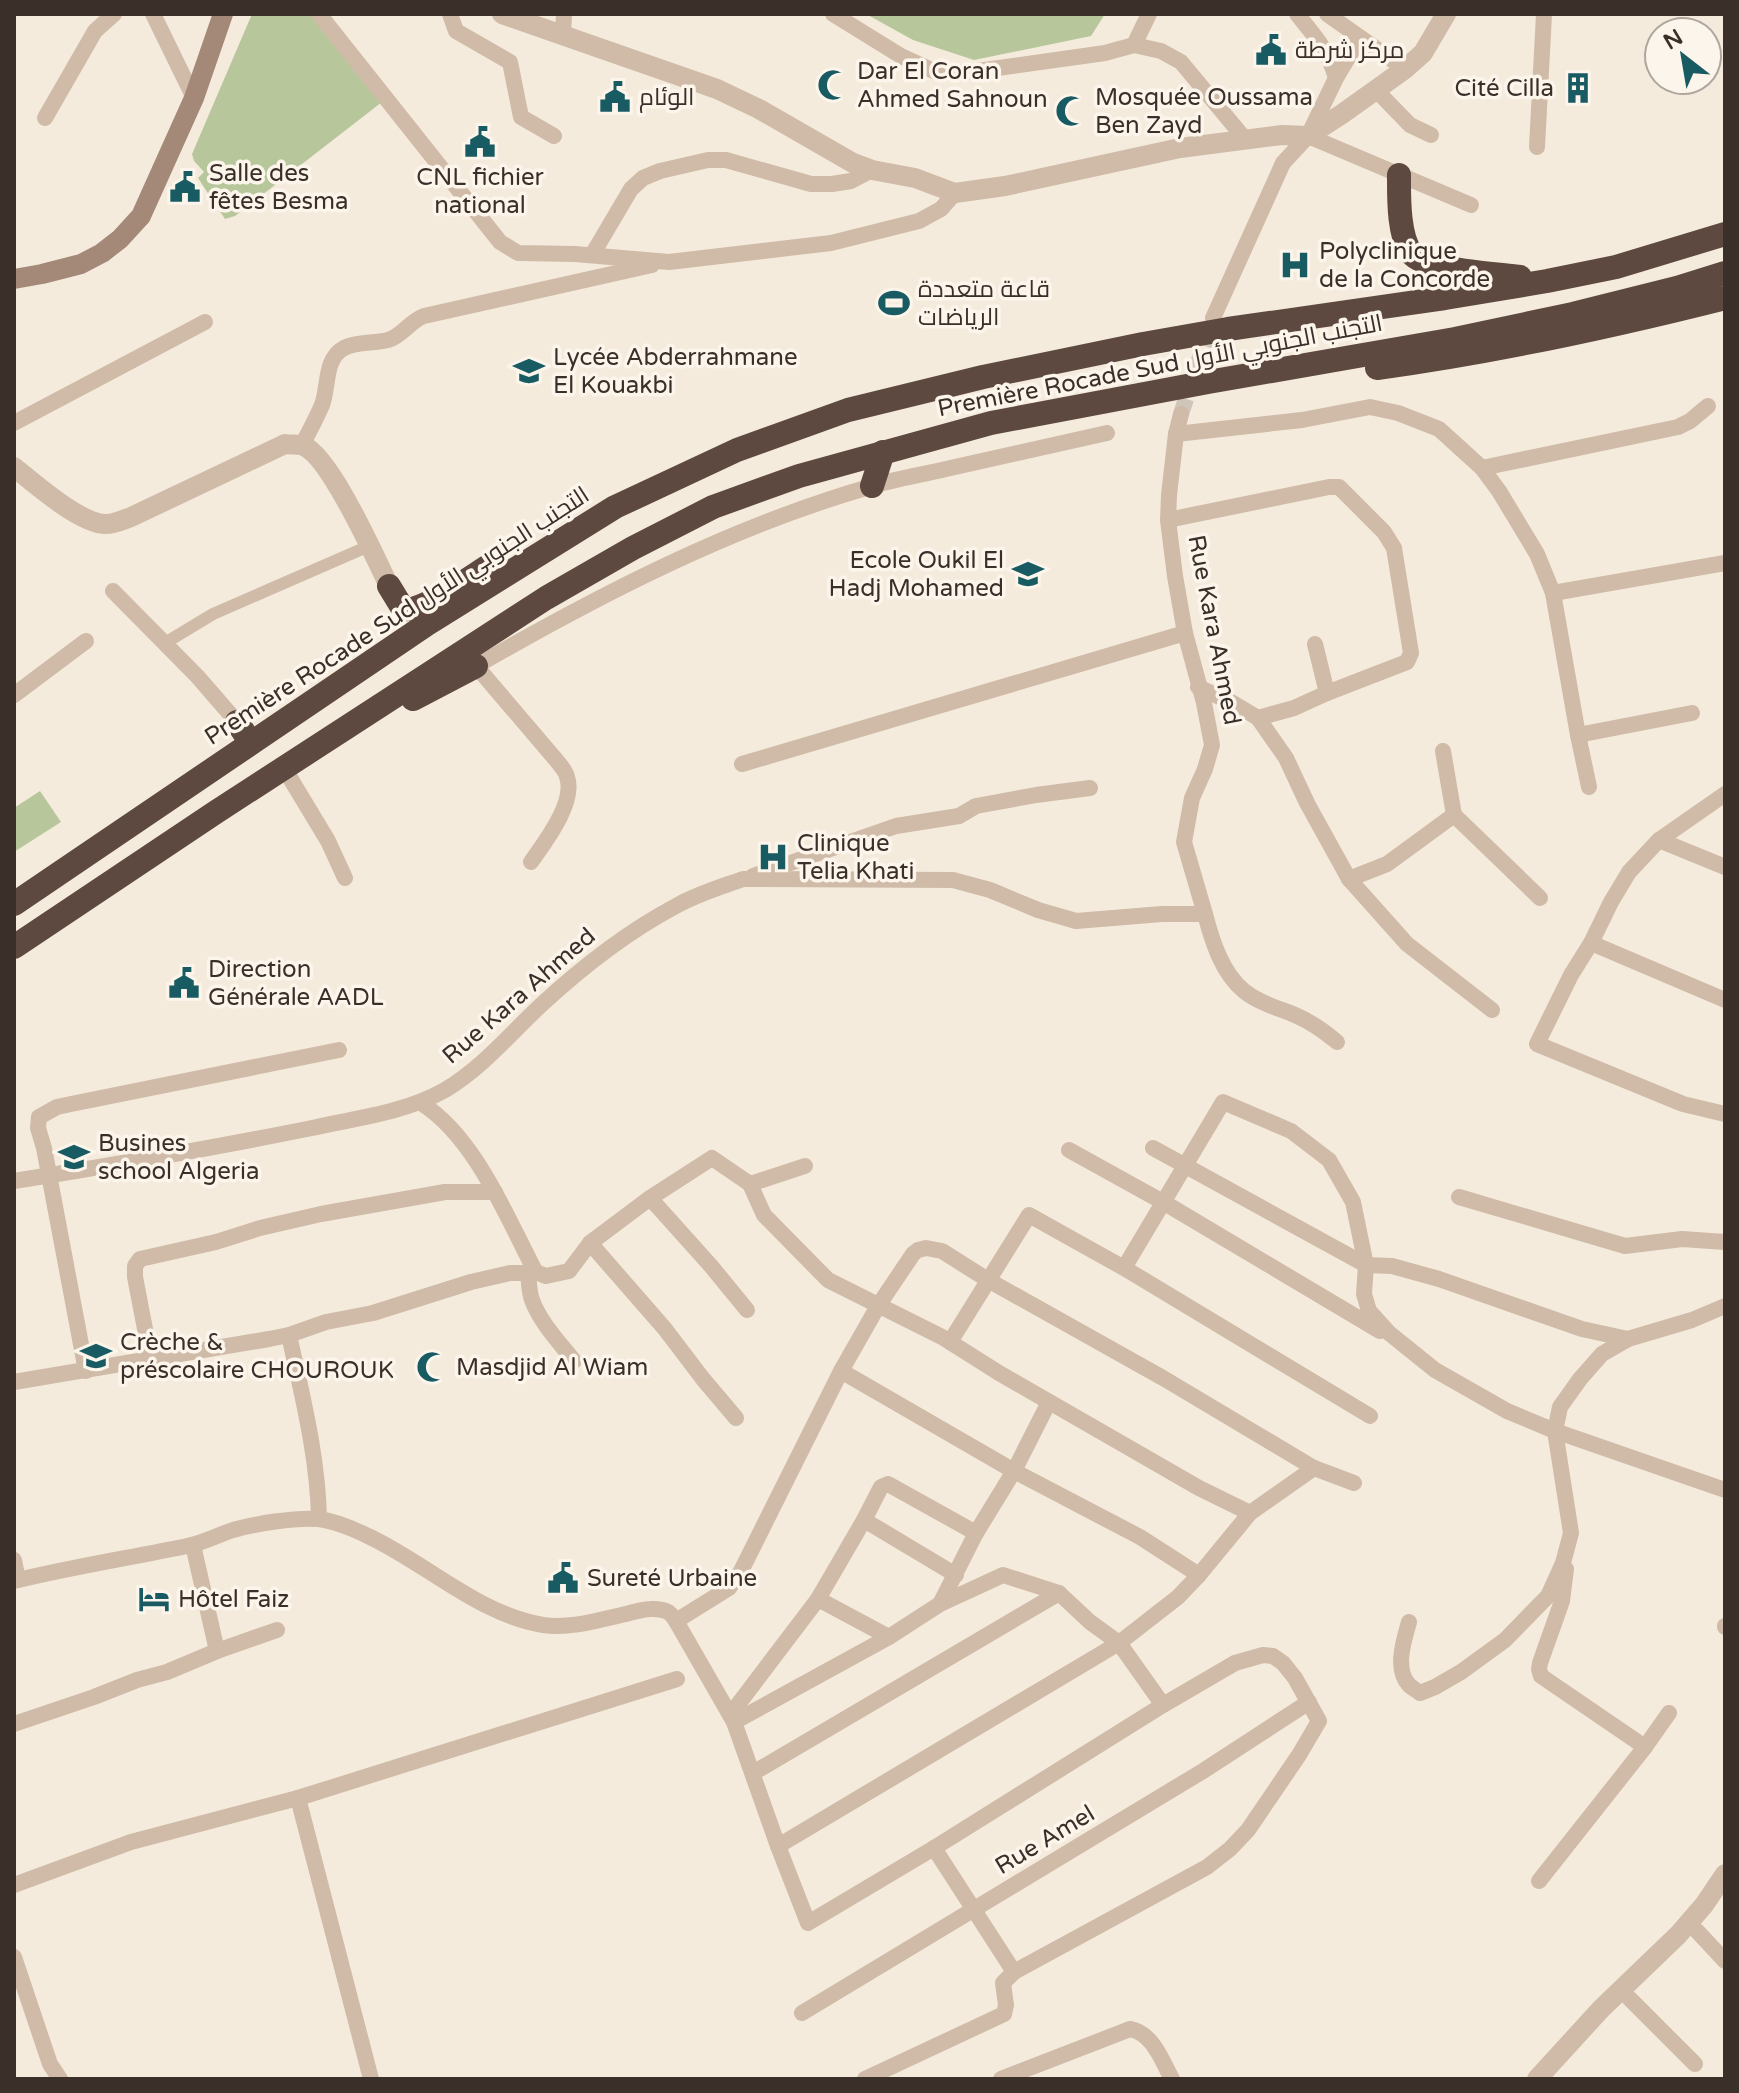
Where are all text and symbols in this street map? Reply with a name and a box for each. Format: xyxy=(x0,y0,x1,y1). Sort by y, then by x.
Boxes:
north arrow xyxy=(1643,16,1723,96)
text: N xyxy=(1659,24,1687,55)
public building icon: مركز شرطة xyxy=(1254,33,1288,67)
place label: مركز شرطة xyxy=(1295,36,1404,65)
place label: Dar El Coran Ahmed Sahnoun xyxy=(857,57,1048,114)
mosque icon: Dar El Coran Ahmed Sahnoun xyxy=(816,68,850,102)
building icon: Cité Cilla xyxy=(1561,71,1595,105)
place label: Cité Cilla xyxy=(1454,74,1554,103)
public building icon: الوئام xyxy=(598,80,632,114)
place label: الوئام xyxy=(639,83,694,113)
place label: Mosquée Oussama Ben Zayd xyxy=(1095,83,1313,140)
mosque icon: Mosquée Oussama Ben Zayd xyxy=(1054,94,1088,128)
public building icon: CNL fichier national xyxy=(463,125,497,159)
place label: Salle des fêtes Besma xyxy=(209,159,349,216)
place label: CNL fichier national xyxy=(416,163,545,220)
public building icon: Salle des fêtes Besma xyxy=(168,170,202,204)
place label: Polyclinique de la Concorde xyxy=(1319,237,1490,294)
hospital icon: Polyclinique de la Concorde xyxy=(1278,248,1312,282)
place label: قاعة متعددة الرياضات xyxy=(918,275,1050,332)
sports icon: قاعة متعددة الرياضات xyxy=(877,286,911,320)
street label: Première Rocade Sud التجنب الجنوبي الأول xyxy=(935,309,1386,427)
place label: Lycée Abderrahmane El Kouakbi xyxy=(553,343,798,400)
school or university icon: Lycée Abderrahmane El Kouakbi xyxy=(512,354,546,388)
street label: Première Rocade Sud التجنب الجنوبي الأول xyxy=(199,481,597,755)
street label: Rue Kara Ahmed xyxy=(1181,532,1247,728)
place label: Ecole Oukil El Hadj Mohamed xyxy=(829,546,1004,603)
school or university icon: Ecole Oukil El Hadj Mohamed xyxy=(1011,557,1045,591)
place label: Clinique Telia Khati xyxy=(797,829,914,886)
hospital icon: Clinique Telia Khati xyxy=(756,840,790,874)
street label: Rue Kara Ahmed xyxy=(437,922,601,1070)
place label: Direction Générale AADL xyxy=(208,955,384,1012)
public building icon: Direction Générale AADL xyxy=(167,966,201,1000)
place label: Busines school Algeria xyxy=(98,1129,259,1186)
school or university icon: Busines school Algeria xyxy=(57,1140,91,1174)
place label: Crèche & préscolaire CHOUROUK xyxy=(120,1328,394,1385)
school or university icon: Crèche & préscolaire CHOUROUK xyxy=(79,1339,113,1373)
mosque icon: Masdjid Al Wiam xyxy=(415,1350,449,1384)
place label: Masdjid Al Wiam xyxy=(456,1353,648,1382)
public building icon: Sureté Urbaine xyxy=(546,1561,580,1595)
place label: Sureté Urbaine xyxy=(587,1564,757,1593)
hotel icon: Hôtel Faiz xyxy=(137,1582,171,1616)
place label: Hôtel Faiz xyxy=(178,1585,289,1614)
street label: Rue Amel xyxy=(990,1799,1100,1881)

